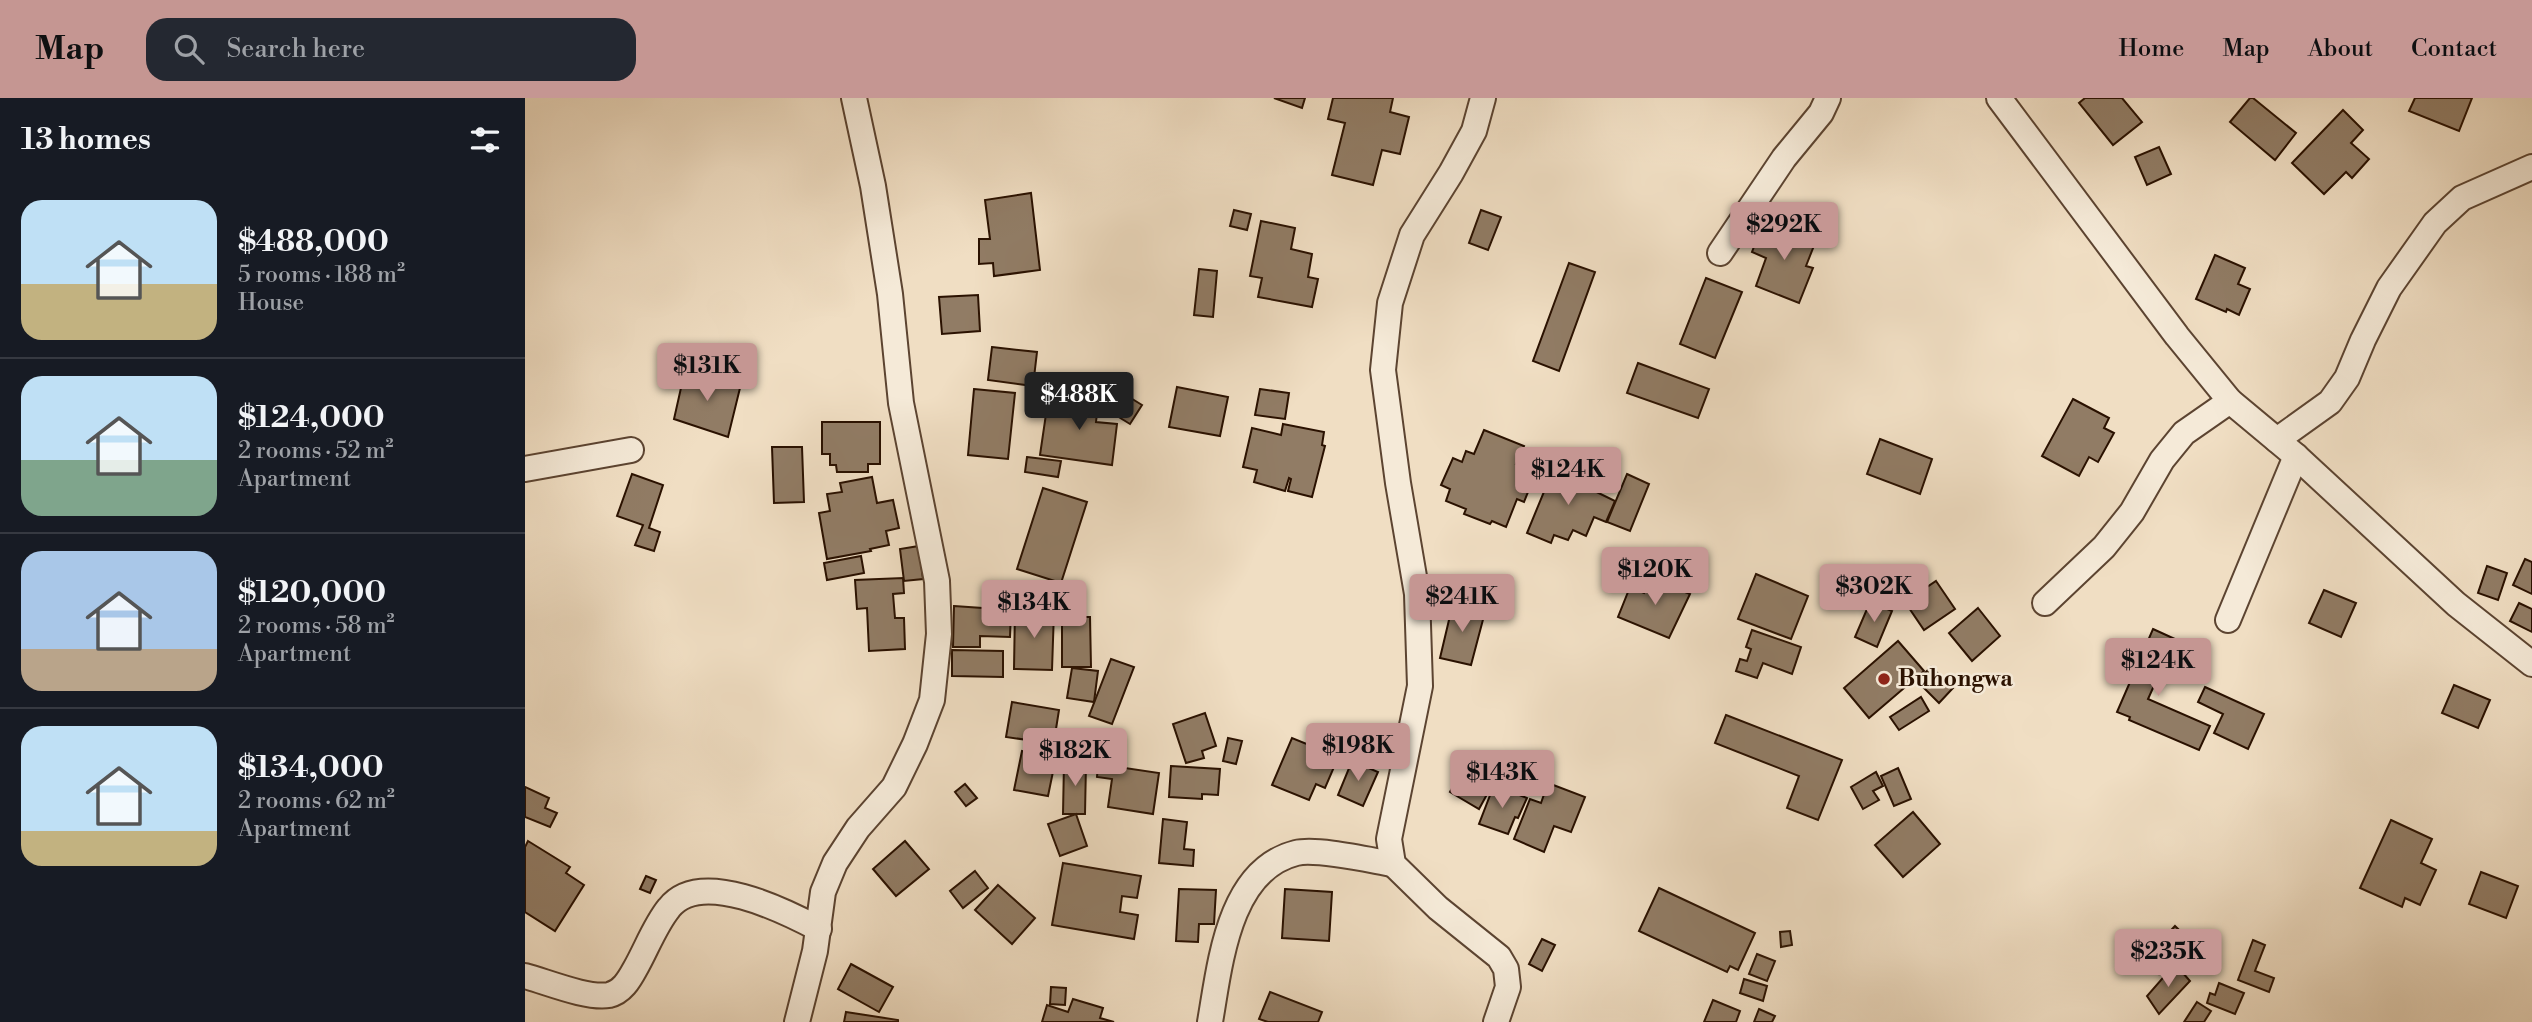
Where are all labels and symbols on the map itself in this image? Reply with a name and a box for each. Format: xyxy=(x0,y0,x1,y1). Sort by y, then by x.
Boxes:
pin: $292K xyxy=(1735,202,1833,262)
pin: $131K xyxy=(658,344,756,403)
pin: $488K xyxy=(1030,372,1128,432)
pin: $124K xyxy=(1519,448,1617,507)
pin: $120K xyxy=(1606,547,1704,607)
pin: $302K xyxy=(1825,564,1923,624)
pin: $241K xyxy=(1413,574,1511,634)
pin: $134K xyxy=(985,580,1083,640)
pin: $124K xyxy=(2109,638,2207,698)
place label: Buhongwa xyxy=(1898,665,2013,693)
marker: Buhongwa xyxy=(1876,671,1892,687)
pin: $198K xyxy=(1309,724,1407,783)
pin: $182K xyxy=(1026,728,1124,788)
pin: $143K xyxy=(1453,750,1551,810)
pin: $235K xyxy=(2119,930,2217,989)

